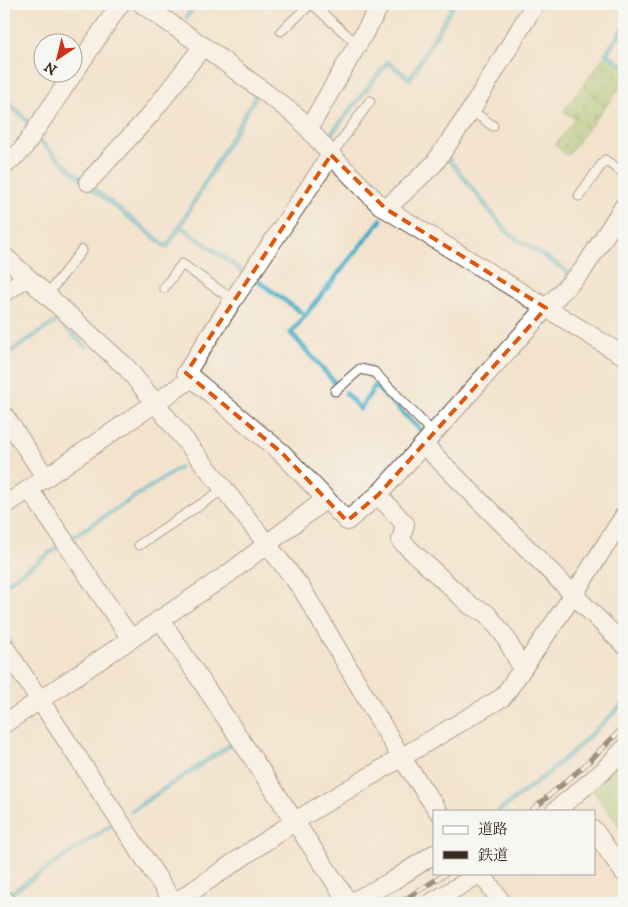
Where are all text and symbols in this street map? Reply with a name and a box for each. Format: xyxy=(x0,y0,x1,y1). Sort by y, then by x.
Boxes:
north arrow xyxy=(32,32,82,82)
text: N xyxy=(41,57,61,79)
legend xyxy=(433,810,596,874)
text: 道路 xyxy=(478,820,508,839)
text: 鉄道 xyxy=(478,846,508,865)

